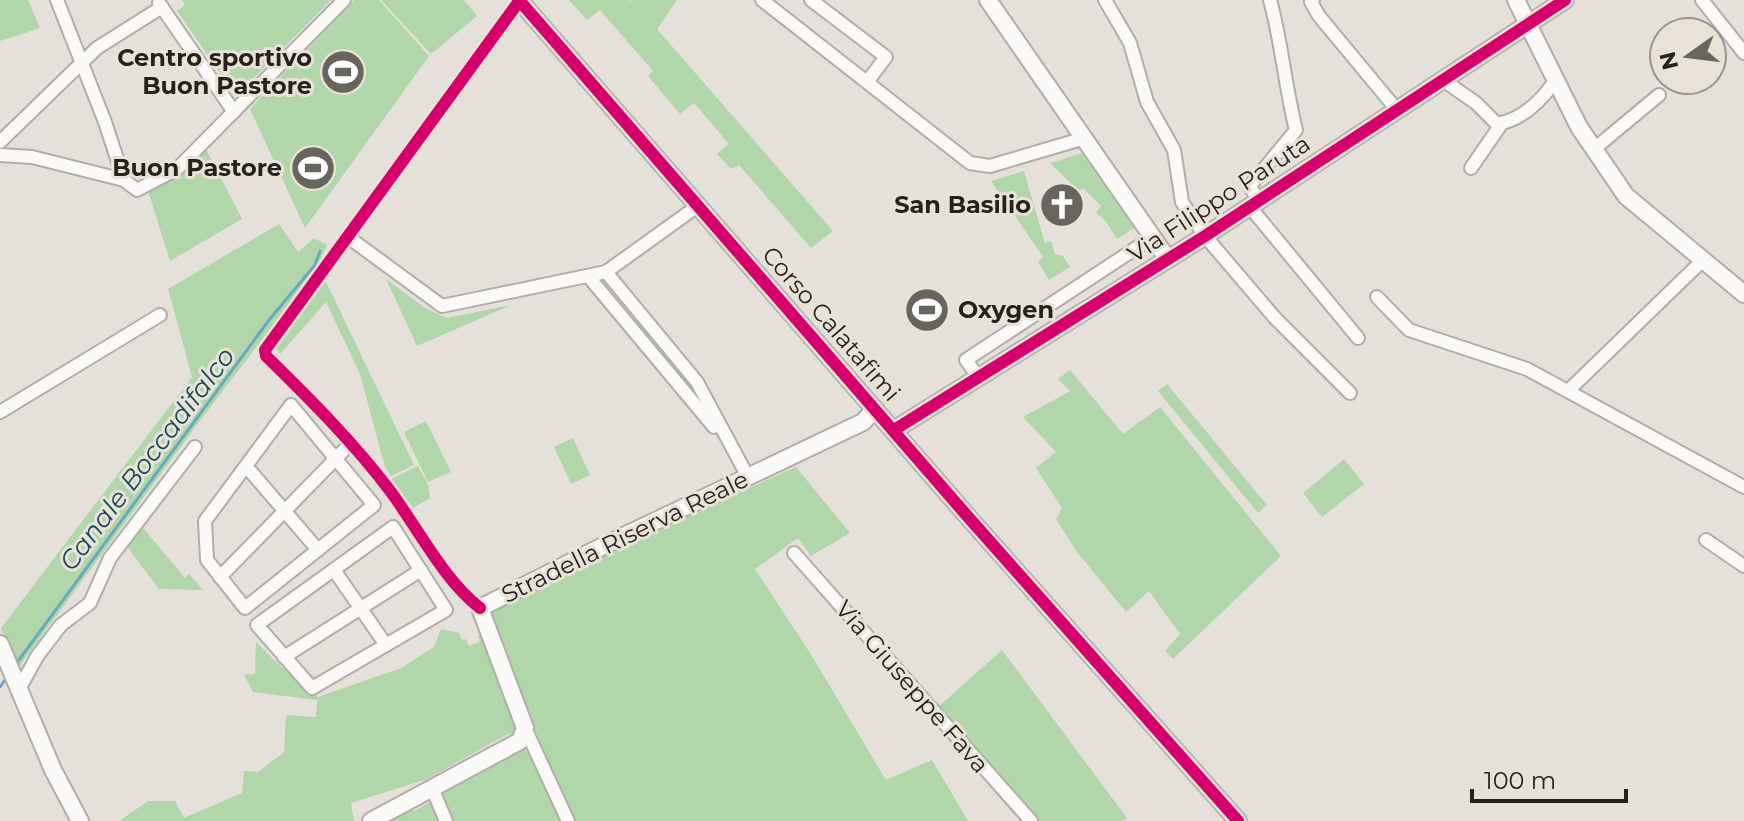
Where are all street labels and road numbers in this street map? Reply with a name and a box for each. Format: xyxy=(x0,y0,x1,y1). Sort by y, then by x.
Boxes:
street label: Via Filippo Paruta xyxy=(1122,129,1315,268)
street label: Corso Calatafimi xyxy=(756,240,907,407)
street label: Stradella Riserva Reale xyxy=(497,464,753,609)
street label: Via Giuseppe Fava xyxy=(830,594,995,779)

